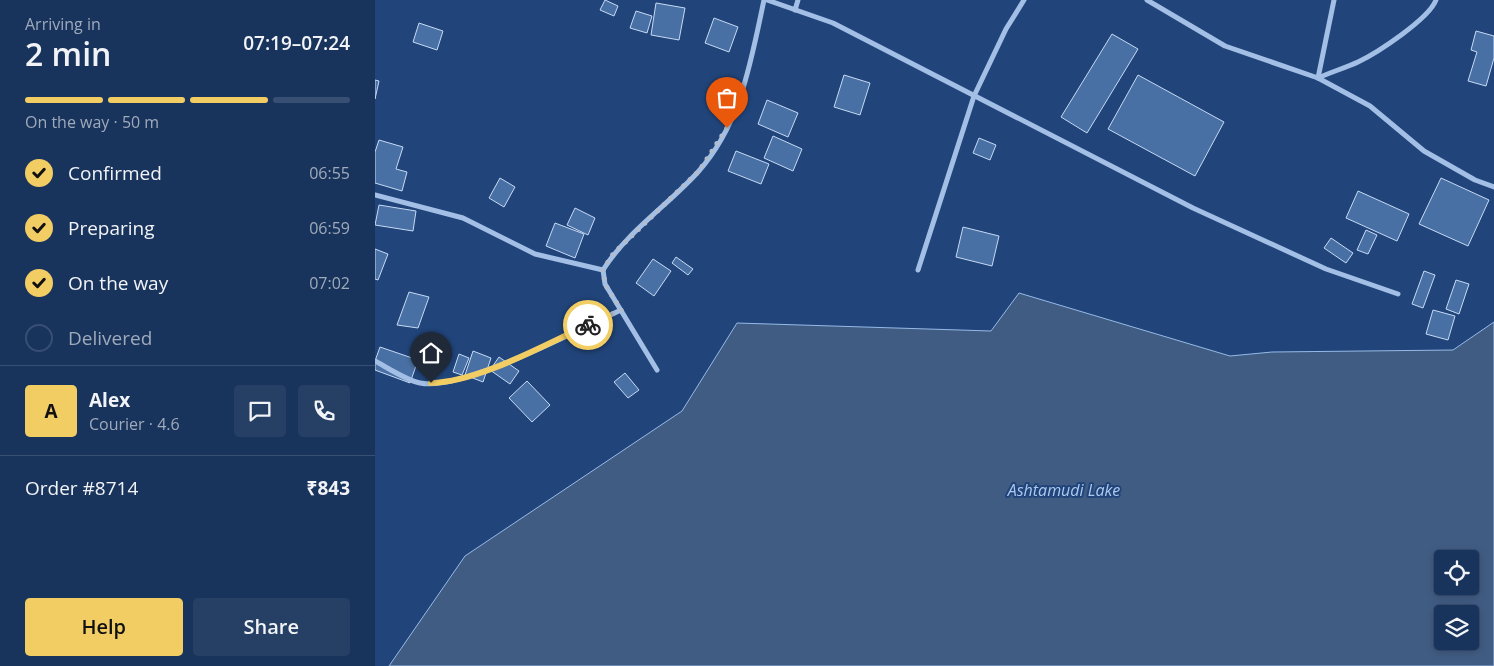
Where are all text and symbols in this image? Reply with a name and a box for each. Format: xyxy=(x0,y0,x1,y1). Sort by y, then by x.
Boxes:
text: Arriving in xyxy=(25,13,101,35)
text: 07:19–07:24 xyxy=(243,30,350,56)
text: 2 min xyxy=(25,32,111,75)
pin xyxy=(706,77,748,128)
icon: bag xyxy=(713,84,741,112)
text: On the way · 50 m xyxy=(25,111,159,133)
icon: check xyxy=(25,159,53,187)
text: Confirmed xyxy=(68,160,162,186)
text: 06:55 xyxy=(309,162,350,184)
icon: check xyxy=(25,214,53,242)
text: Preparing xyxy=(68,215,155,241)
text: 06:59 xyxy=(309,217,350,239)
icon: check xyxy=(25,269,53,297)
text: On the way xyxy=(68,270,168,296)
text: 07:02 xyxy=(309,272,350,294)
courier xyxy=(563,300,613,350)
icon: bike xyxy=(574,311,602,339)
text: Delivered xyxy=(68,325,152,351)
pin xyxy=(410,332,452,383)
icon: home xyxy=(417,339,445,367)
button: chat xyxy=(234,385,286,437)
button: phone xyxy=(298,385,350,437)
text: Alex xyxy=(89,387,130,413)
text: A xyxy=(44,398,58,424)
text: Courier · 4.6 xyxy=(89,413,180,435)
text: Order #8714 xyxy=(25,475,138,501)
text: ₹843 xyxy=(307,475,350,501)
water label: Ashtamudi Lake xyxy=(1007,479,1120,501)
map controls xyxy=(1434,550,1479,650)
button: locate xyxy=(1434,550,1479,595)
button: Help xyxy=(25,598,183,656)
button: Share xyxy=(193,598,350,656)
button: layers xyxy=(1434,605,1479,650)

